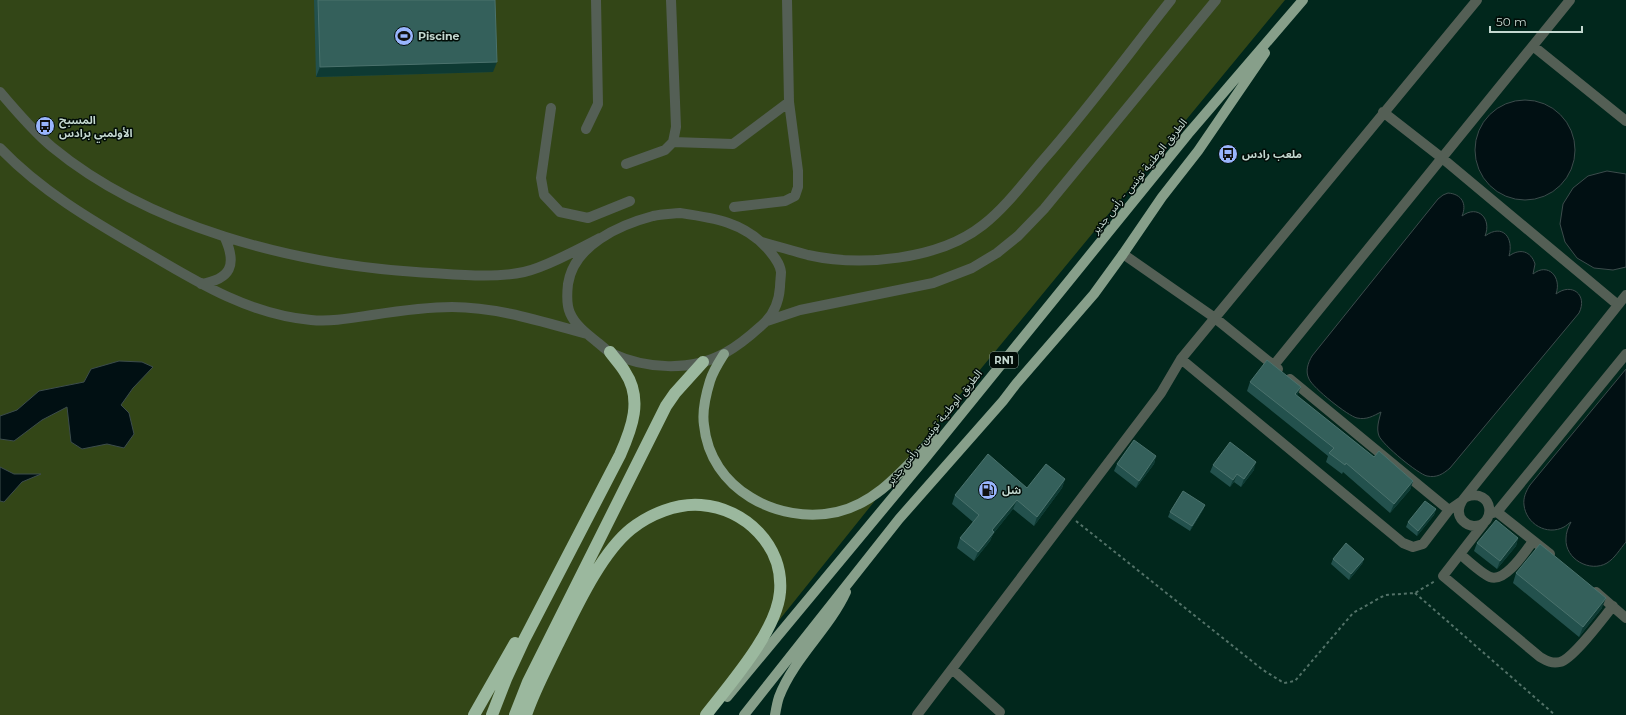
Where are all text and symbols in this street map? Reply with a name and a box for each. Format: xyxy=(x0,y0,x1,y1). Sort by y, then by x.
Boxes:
scale bar xyxy=(1490,8,1582,34)
text: 50 m xyxy=(1496,14,1527,29)
sports icon: Piscine xyxy=(393,25,415,47)
place label: Piscine xyxy=(418,29,460,43)
place label: المسبح الأولمبي برادس xyxy=(59,113,133,143)
bus stop icon: المسبح الأولمبي برادس xyxy=(34,115,56,137)
street label: الطريق الوطنية تونس - رأس جدير xyxy=(1087,115,1190,237)
bus stop icon: ملعب رادس xyxy=(1217,143,1239,165)
place label: ملعب رادس xyxy=(1242,147,1302,161)
road number: RN1 xyxy=(990,352,1018,368)
street label: الطريق الوطنية تونس - رأس جدير xyxy=(882,366,985,488)
fuel station icon: شل xyxy=(977,479,999,501)
place label: شل xyxy=(1002,483,1021,497)

